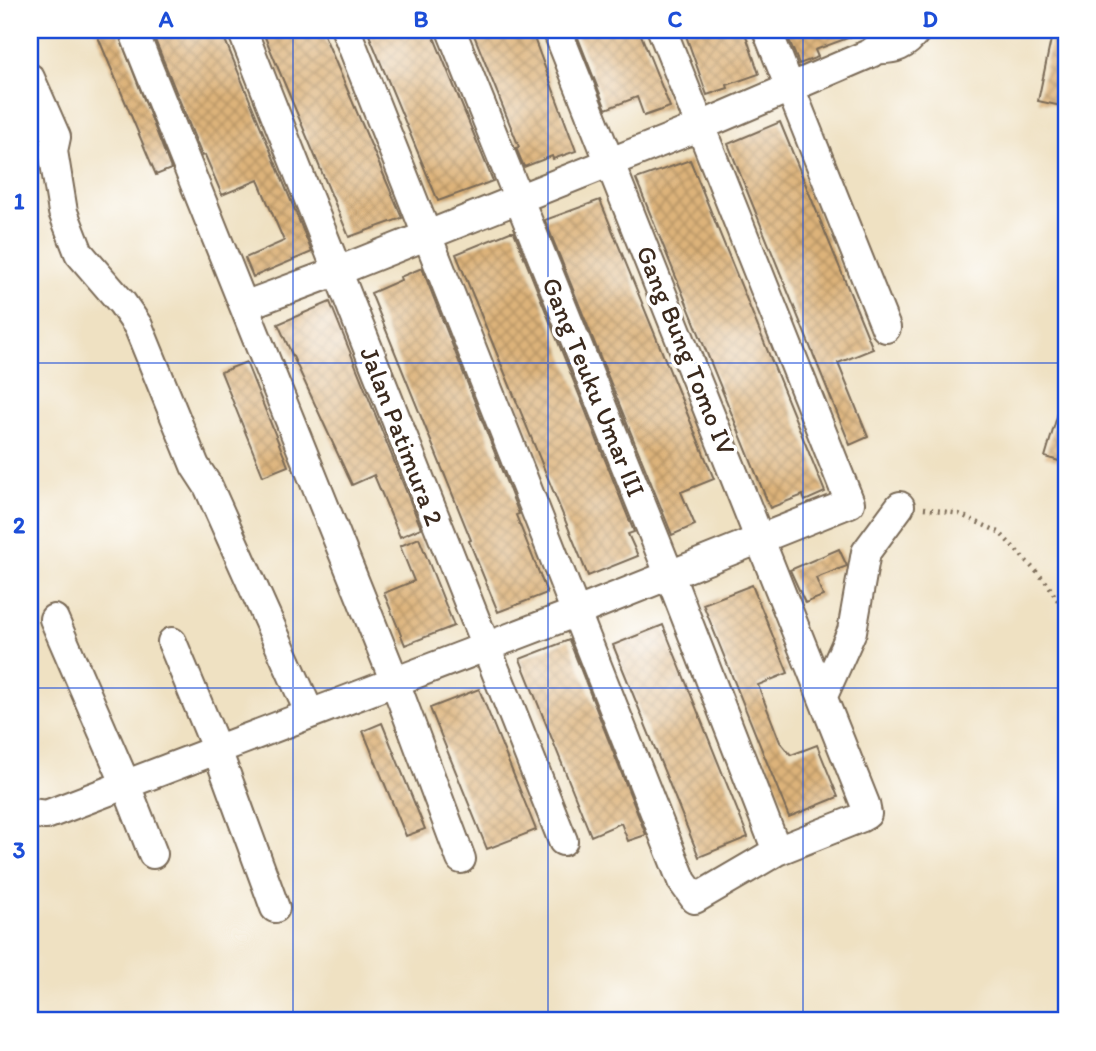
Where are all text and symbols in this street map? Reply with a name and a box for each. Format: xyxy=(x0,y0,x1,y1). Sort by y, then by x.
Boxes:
text: A xyxy=(158,5,174,33)
text: B xyxy=(414,5,429,33)
text: C xyxy=(668,5,683,33)
text: D xyxy=(922,5,938,33)
text: 1 xyxy=(14,187,25,215)
street label: Gang Bung Tomo IV xyxy=(629,241,743,459)
street label: Gang Teuku Umar III xyxy=(535,273,653,501)
street label: Jalan Patimura 2 xyxy=(353,342,451,530)
text: 2 xyxy=(13,511,26,539)
text: 3 xyxy=(13,836,26,864)

